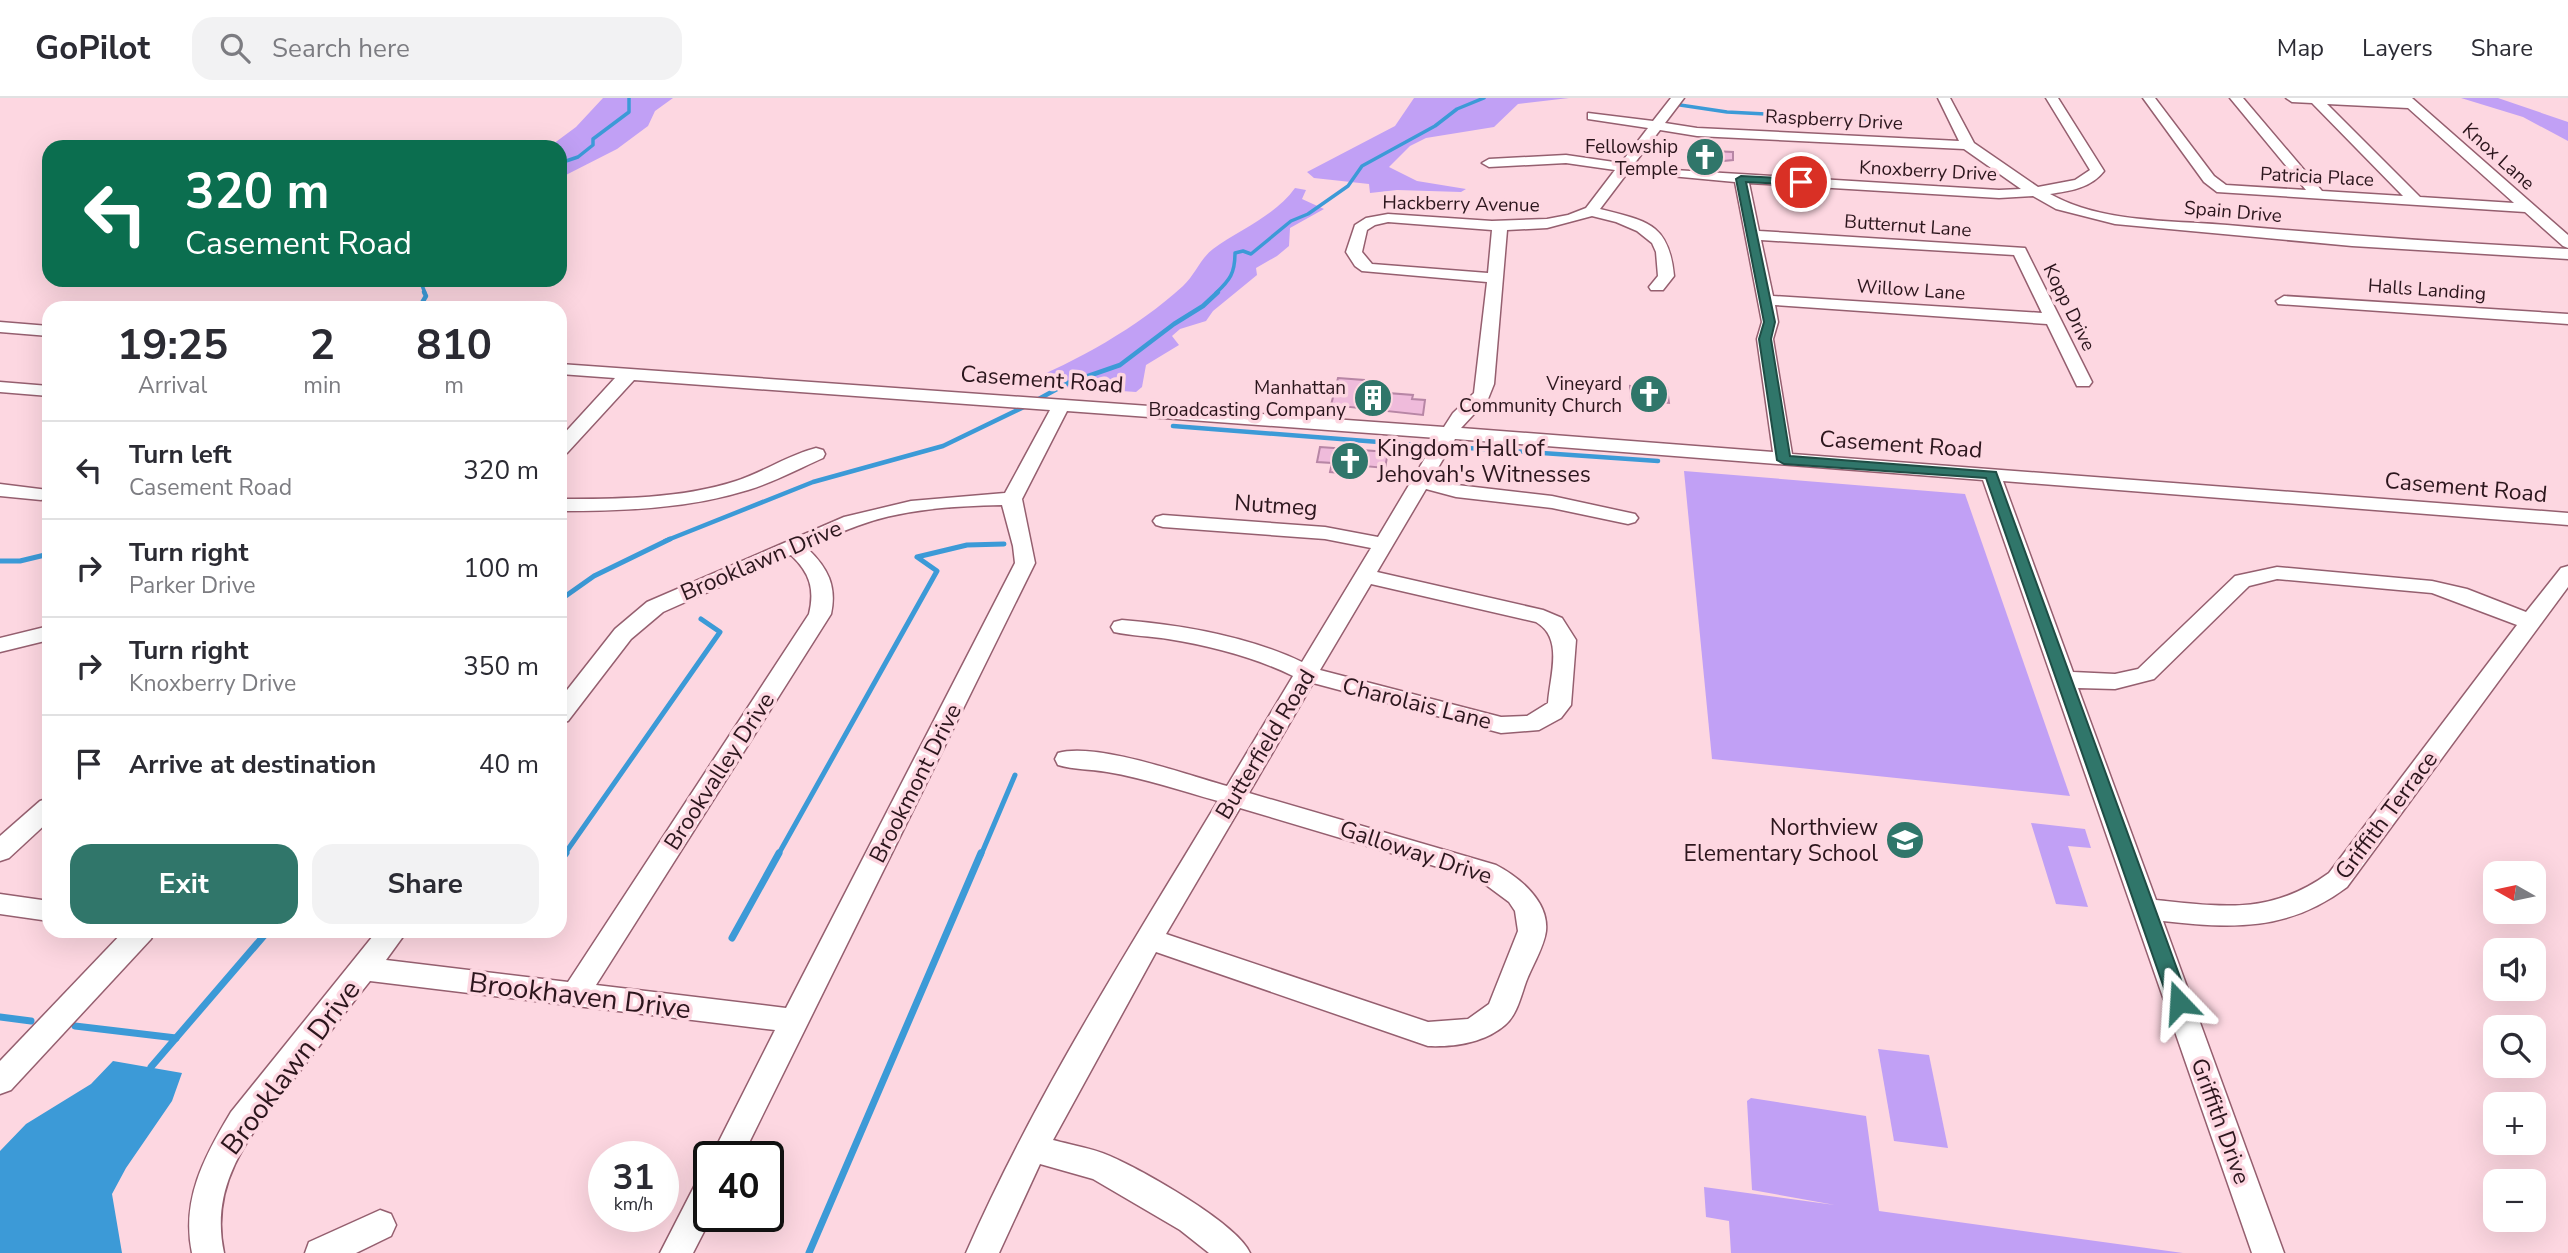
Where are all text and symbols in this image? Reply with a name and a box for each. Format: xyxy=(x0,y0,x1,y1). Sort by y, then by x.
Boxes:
search box xyxy=(192,17,682,80)
text: GoPilot xyxy=(35,26,150,71)
icon: search xyxy=(216,29,254,67)
text: Search here xyxy=(272,31,410,66)
text: Map xyxy=(2277,32,2324,64)
text: Layers xyxy=(2362,32,2433,64)
text: Share xyxy=(2471,32,2533,64)
street label: Raspberry Drive xyxy=(1764,103,1904,137)
street label: Knox Lane xyxy=(2456,117,2540,196)
place label: Fellowship Temple xyxy=(1585,134,1678,182)
church icon: Fellowship Temple xyxy=(1684,136,1726,178)
pin xyxy=(1771,152,1831,212)
street label: Knoxberry Drive xyxy=(1858,154,1998,188)
text: 320 m xyxy=(185,158,329,225)
street label: Patricia Place xyxy=(2259,161,2375,193)
icon: arrive xyxy=(1782,163,1820,201)
icon: left xyxy=(70,168,161,259)
street label: Hackberry Avenue xyxy=(1382,190,1540,218)
street label: Spain Drive xyxy=(2183,195,2283,229)
street label: Butternut Lane xyxy=(1843,209,1973,243)
text: Casement Road xyxy=(185,222,412,265)
street label: Kopp Drive xyxy=(2037,259,2101,356)
street label: Willow Lane xyxy=(1856,273,1966,307)
street label: Halls Landing xyxy=(2367,273,2487,307)
text: 19:25 xyxy=(117,317,228,374)
text: 2 xyxy=(310,317,335,374)
text: 810 xyxy=(416,317,492,374)
street label: Casement Road xyxy=(960,358,1124,401)
text: Arrival xyxy=(138,370,207,401)
text: min xyxy=(303,370,341,401)
text: m xyxy=(444,370,464,401)
place label: Vineyard Community Church xyxy=(1459,371,1622,419)
church icon: Vineyard Community Church xyxy=(1628,373,1670,415)
place label: Manhattan Broadcasting Company xyxy=(1149,375,1346,423)
building icon: Manhattan Broadcasting Company xyxy=(1352,377,1394,419)
street label: Casement Road xyxy=(1819,423,1983,466)
place label: Kingdom Hall of Jehovah's Witnesses xyxy=(1376,433,1591,490)
text: Turn left xyxy=(129,437,232,472)
church icon: Kingdom Hall of Jehovah's Witnesses xyxy=(1329,440,1371,482)
icon: left xyxy=(70,451,108,489)
text: 320 m xyxy=(463,453,539,488)
street label: Casement Road xyxy=(2383,465,2549,510)
text: Casement Road xyxy=(129,472,292,503)
street label: Nutmeg xyxy=(1233,487,1319,524)
street label: Brooklawn Drive xyxy=(676,512,847,608)
text: Turn right xyxy=(129,535,248,570)
icon: right xyxy=(70,549,108,587)
text: 100 m xyxy=(463,551,539,586)
text: Parker Drive xyxy=(129,570,256,601)
text: Turn right xyxy=(129,633,248,668)
icon: right xyxy=(70,647,108,685)
text: 350 m xyxy=(463,649,539,684)
street label: Butterfield Road xyxy=(1208,663,1322,825)
text: Knoxberry Drive xyxy=(129,668,296,699)
street label: Charolais Lane xyxy=(1339,670,1495,737)
street label: Brookvalley Drive xyxy=(657,687,782,856)
street label: Brookmont Drive xyxy=(862,698,969,868)
icon: arrive xyxy=(70,745,108,783)
street label: Griffith Terrace xyxy=(2328,745,2445,886)
text: Arrive at destination xyxy=(129,747,376,782)
text: 40 m xyxy=(479,747,539,782)
place label: Northview Elementary School xyxy=(1684,812,1878,869)
street label: Galloway Drive xyxy=(1336,813,1496,892)
school or university icon: Northview Elementary School xyxy=(1884,819,1926,861)
button: Exit xyxy=(70,844,298,924)
button: Share xyxy=(312,844,539,924)
north arrow xyxy=(2483,861,2546,924)
map controls xyxy=(2483,861,2546,1232)
button: sound xyxy=(2483,938,2546,1001)
street label: Brookhaven Drive xyxy=(467,964,693,1028)
position arrow xyxy=(2142,965,2216,1039)
street label: Brooklawn Drive xyxy=(212,972,369,1163)
button: search xyxy=(2483,1015,2546,1078)
street label: Griffith Drive xyxy=(2183,1054,2258,1188)
button: + xyxy=(2483,1092,2546,1155)
speed limit sign: 40 xyxy=(693,1141,784,1232)
text: 31 xyxy=(612,1154,655,1201)
button: − xyxy=(2483,1169,2546,1232)
text: km/h xyxy=(614,1192,653,1216)

